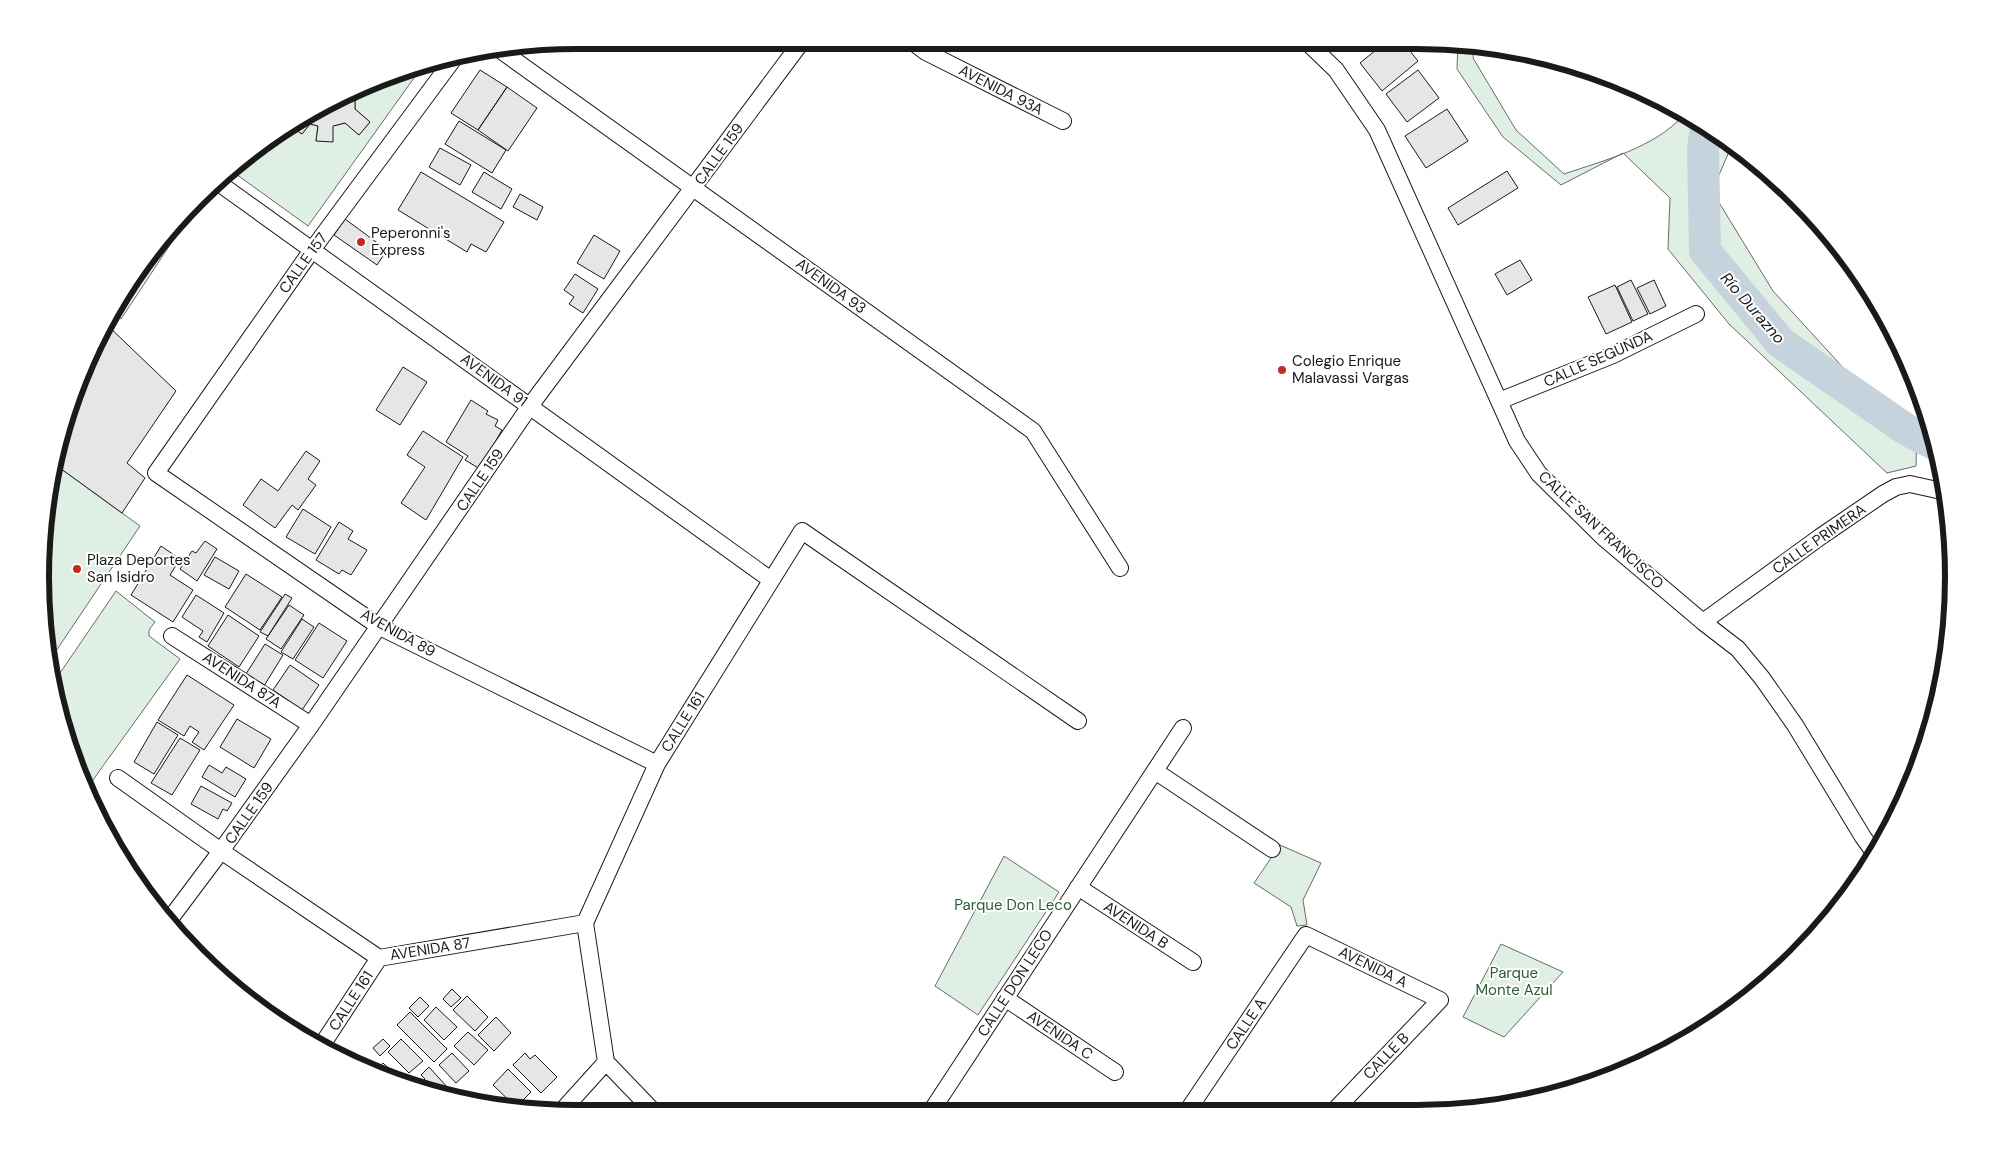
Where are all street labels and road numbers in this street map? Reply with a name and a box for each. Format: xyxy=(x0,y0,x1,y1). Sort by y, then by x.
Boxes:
street label: AVENIDA 93A xyxy=(956,60,1046,120)
street label: CALLE 159 xyxy=(690,119,748,189)
street label: CALLE 157 xyxy=(274,229,332,297)
street label: AVENIDA 93 xyxy=(792,254,870,318)
street label: CALLE SEGUNDA xyxy=(1540,326,1656,392)
street label: AVENIDA 91 xyxy=(456,349,532,411)
street label: CALLE 159 xyxy=(452,445,508,515)
street label: CALLE SAN FRANCISCO xyxy=(1534,467,1668,593)
street label: CALLE PRIMERA xyxy=(1768,499,1870,579)
street label: AVENIDA 89 xyxy=(357,604,439,662)
street label: AVENIDA 87A xyxy=(199,647,285,713)
street label: CALLE 161 xyxy=(657,688,709,756)
street label: CALLE 159 xyxy=(220,778,278,848)
street label: AVENIDA B xyxy=(1100,897,1172,953)
street label: CALLE DON LECO xyxy=(973,926,1057,1040)
street label: AVENIDA 87 xyxy=(388,933,472,965)
street label: AVENIDA A xyxy=(1335,942,1411,992)
street label: CALLE 161 xyxy=(324,967,378,1035)
street label: CALLE A xyxy=(1221,994,1271,1054)
street label: AVENIDA C xyxy=(1023,1006,1097,1064)
street label: CALLE B xyxy=(1359,1028,1413,1084)

